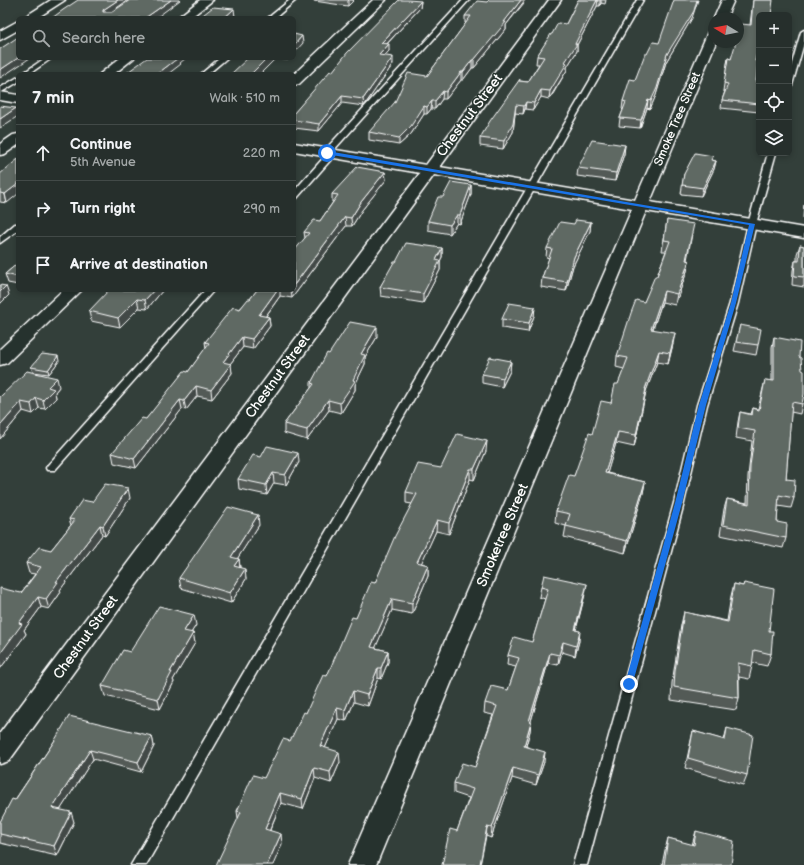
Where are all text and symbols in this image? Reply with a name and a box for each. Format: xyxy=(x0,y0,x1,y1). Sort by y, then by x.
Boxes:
north arrow xyxy=(708,12,744,48)
map controls xyxy=(756,12,792,156)
button: + xyxy=(756,12,792,48)
search box xyxy=(16,16,296,60)
icon: search xyxy=(30,27,52,49)
text: Search here xyxy=(62,29,145,48)
button: − xyxy=(756,48,792,84)
street label: Chestnut Street xyxy=(433,70,506,160)
street label: Smoke Tree Street xyxy=(651,70,704,168)
button: locate xyxy=(756,84,792,120)
text: 7 min xyxy=(32,88,74,108)
text: Walk · 510 m xyxy=(209,90,280,106)
button: layers xyxy=(756,120,792,156)
text: Continue xyxy=(70,135,132,154)
icon: ahead xyxy=(32,142,54,164)
route start xyxy=(318,144,336,162)
text: 220 m xyxy=(243,145,280,161)
text: 5th Avenue xyxy=(70,154,136,170)
icon: right xyxy=(32,198,54,220)
text: Turn right xyxy=(70,199,135,218)
text: 290 m xyxy=(243,201,280,217)
icon: arrive xyxy=(32,254,54,276)
text: Arrive at destination xyxy=(70,255,208,274)
street label: Chestnut Street xyxy=(241,331,314,421)
street label: Smoketree Street xyxy=(473,480,532,589)
street label: Chestnut Street xyxy=(49,592,122,682)
route end xyxy=(620,675,638,693)

